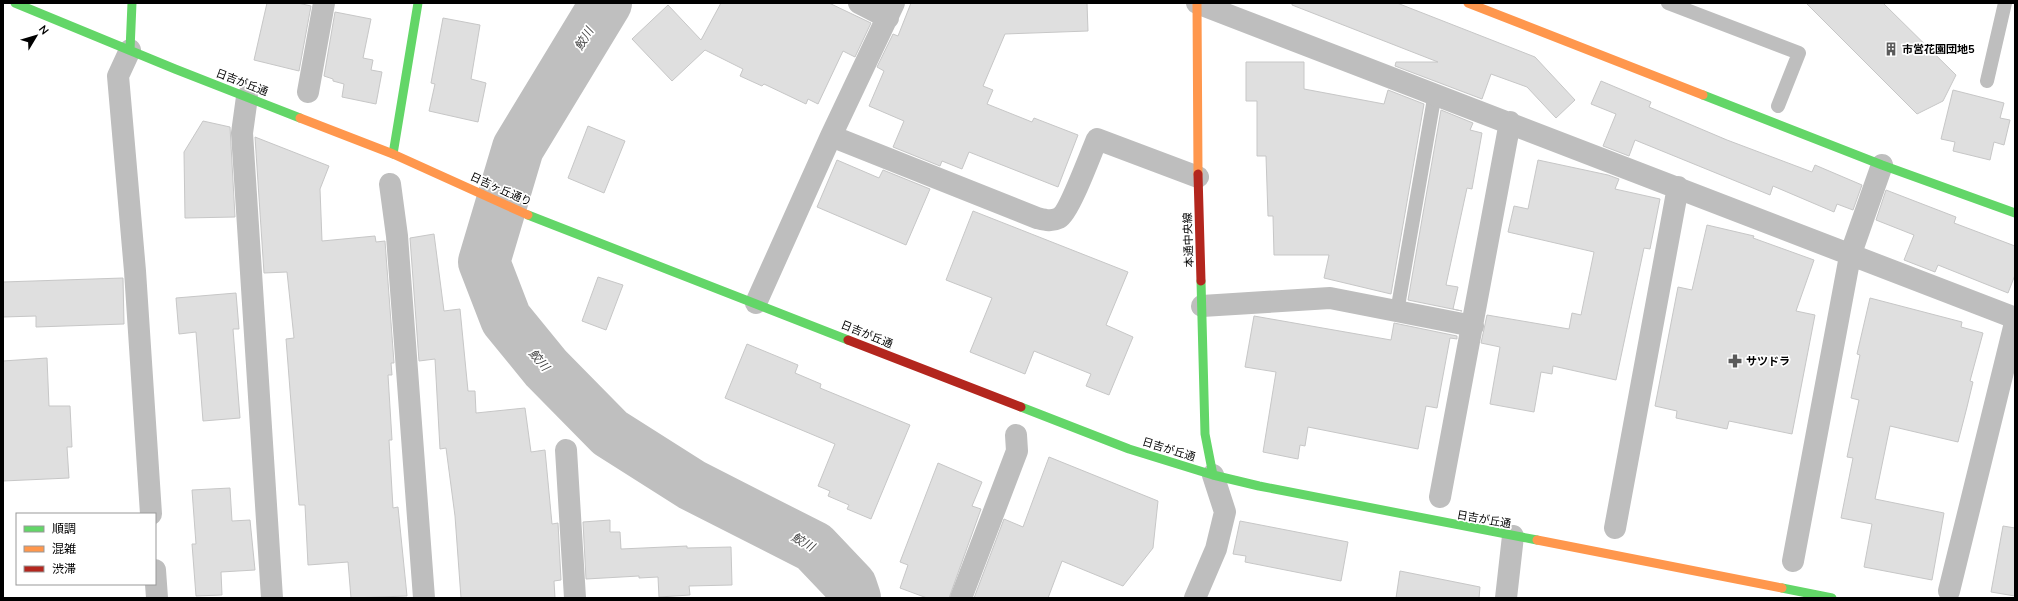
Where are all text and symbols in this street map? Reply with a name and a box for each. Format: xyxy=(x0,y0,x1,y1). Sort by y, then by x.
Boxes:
north arrow xyxy=(16,16,56,56)
text: N xyxy=(35,22,52,38)
water label: 鮫川 xyxy=(571,23,598,53)
building icon: 市営花園団地5 xyxy=(1883,41,1899,57)
place label: 市営花園団地5 xyxy=(1902,42,1975,57)
street label: 日吉が丘通 xyxy=(213,66,270,99)
street label: 日吉ヶ丘通り xyxy=(468,169,534,210)
street label: 本通中央線 xyxy=(1180,212,1197,268)
street label: 日吉が丘通 xyxy=(839,317,895,352)
water label: 鮫川 xyxy=(525,346,554,376)
pharmacy icon: サツドラ xyxy=(1727,353,1743,369)
place label: サツドラ xyxy=(1746,354,1790,369)
street label: 日吉が丘通 xyxy=(1140,434,1197,465)
street label: 日吉が丘通 xyxy=(1456,507,1512,532)
legend xyxy=(16,513,156,585)
text: 順調 xyxy=(52,521,76,537)
water label: 鮫川 xyxy=(789,529,819,556)
text: 混雑 xyxy=(52,541,76,557)
text: 渋滞 xyxy=(52,561,76,577)

